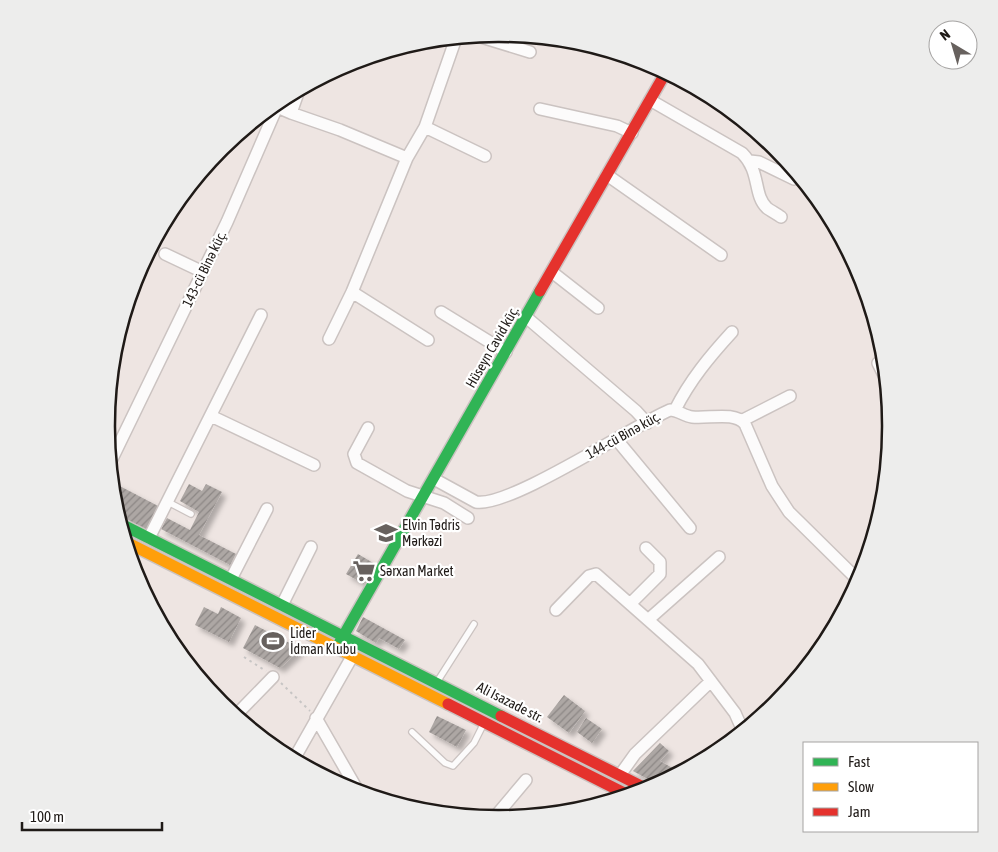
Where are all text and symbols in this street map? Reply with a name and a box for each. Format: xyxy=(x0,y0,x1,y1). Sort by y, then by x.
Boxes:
north arrow xyxy=(928,20,978,70)
text: N xyxy=(937,26,953,44)
street label: 143-cü Binə küç. xyxy=(179,228,229,310)
street label: Hüseyn Cavid küç. xyxy=(462,303,522,391)
street label: 144-cü Binə küç. xyxy=(583,408,663,462)
place label: Elvin Tədris Mərkəzi xyxy=(402,517,460,549)
school or university icon: Elvin Tədris Mərkəzi xyxy=(373,520,399,546)
supermarket icon: Sərxan Market xyxy=(351,558,377,584)
place label: Sərxan Market xyxy=(380,563,454,579)
place label: Lider İdman Klubu xyxy=(290,625,356,657)
sports icon: Lider İdman Klubu xyxy=(260,628,286,654)
street label: Ali Isazade str. xyxy=(474,678,546,726)
legend xyxy=(803,742,978,832)
text: Fast xyxy=(848,753,870,770)
text: Slow xyxy=(848,778,874,795)
scale bar xyxy=(22,800,162,832)
text: Jam xyxy=(848,803,871,820)
text: 100 m xyxy=(30,808,64,825)

